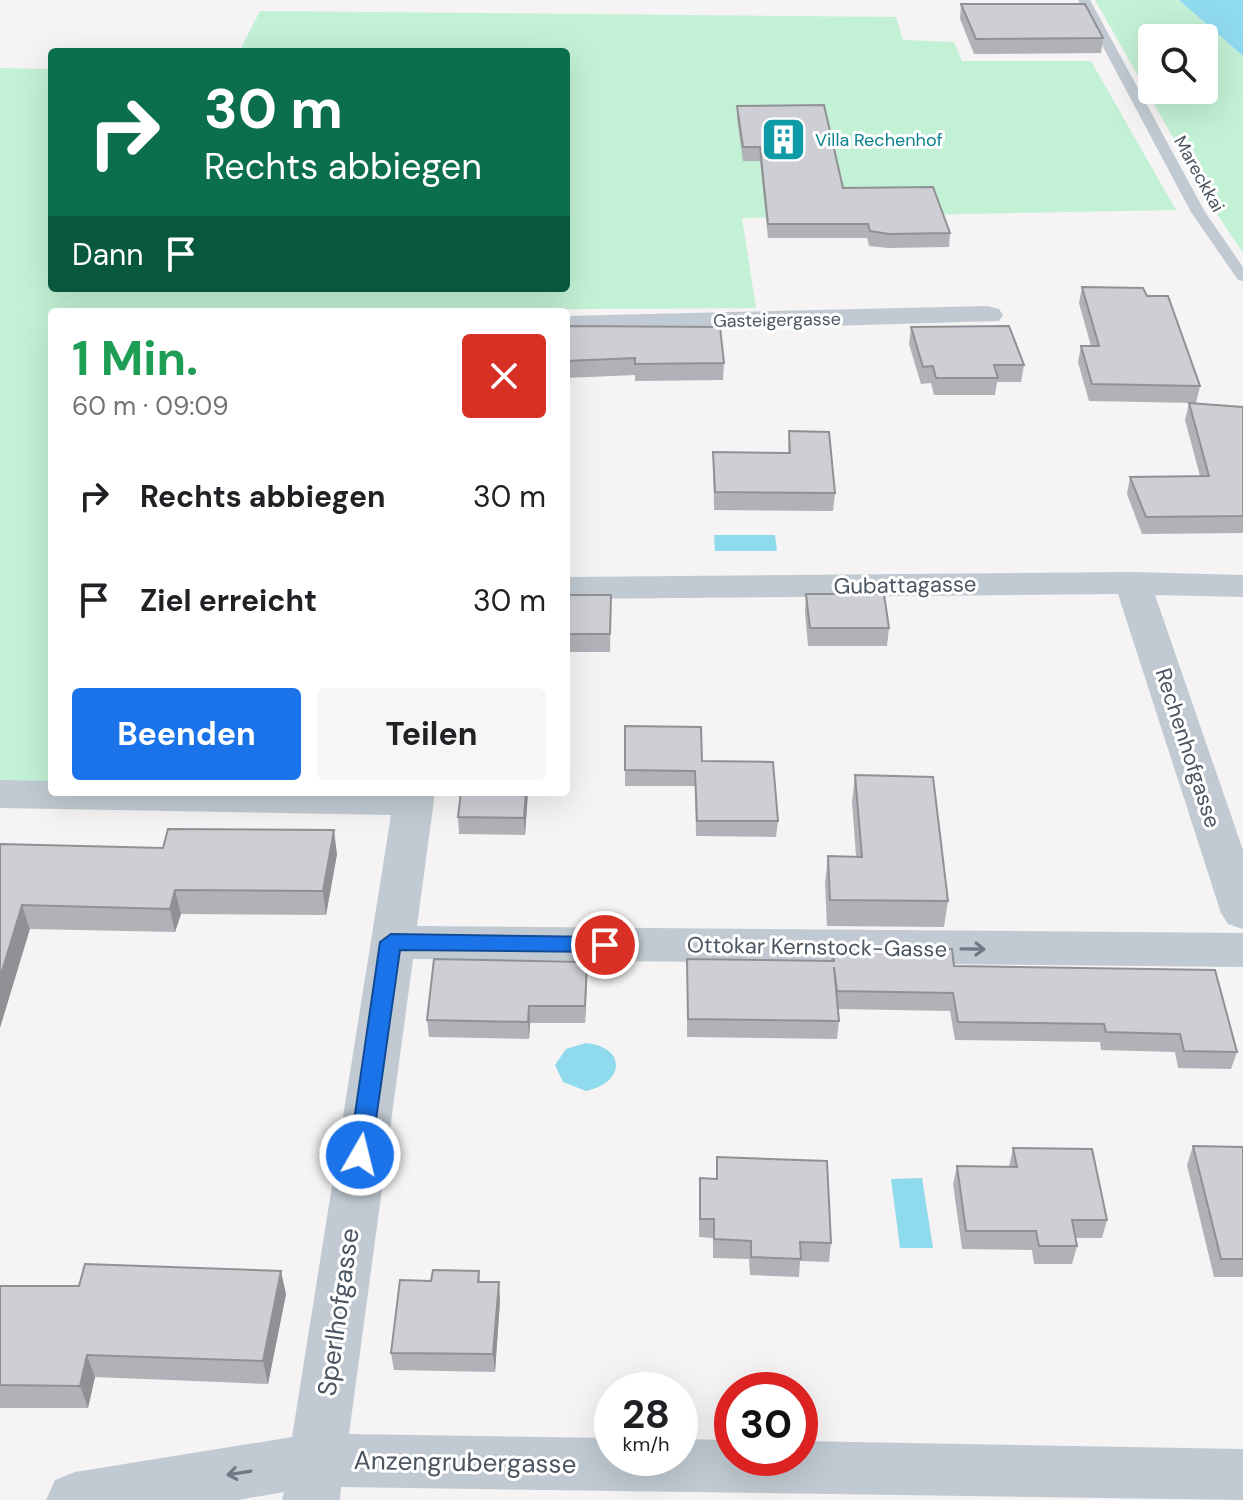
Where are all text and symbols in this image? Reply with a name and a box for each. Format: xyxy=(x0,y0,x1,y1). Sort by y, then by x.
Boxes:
map controls xyxy=(1138,24,1218,104)
button: search xyxy=(1138,24,1218,104)
text: 30 m xyxy=(204,72,343,145)
icon: right xyxy=(72,80,176,184)
building icon: Villa Rechenhof xyxy=(760,116,808,164)
place label: Villa Rechenhof xyxy=(815,128,943,152)
street label: Mareckkai xyxy=(1168,131,1230,217)
text: Rechts abbiegen xyxy=(204,143,482,190)
icon: arrive xyxy=(159,232,203,276)
text: Dann xyxy=(72,235,143,274)
street label: Gasteigergasse xyxy=(713,307,841,333)
text: 1 Min. xyxy=(72,327,198,390)
button: close xyxy=(462,334,546,418)
text: 60 m · 09:09 xyxy=(72,389,229,423)
icon: right xyxy=(72,474,116,518)
text: Rechts abbiegen xyxy=(140,477,385,516)
text: 30 m xyxy=(473,477,546,516)
street label: Gubattagasse xyxy=(833,569,977,601)
icon: arrive xyxy=(72,578,116,622)
text: Ziel erreicht xyxy=(140,581,317,620)
text: 30 m xyxy=(473,581,546,620)
street label: Rechenhofgasse xyxy=(1149,664,1227,832)
button: Beenden xyxy=(72,688,301,780)
button: Teilen xyxy=(317,688,546,780)
pin xyxy=(571,911,639,979)
icon: arrive xyxy=(583,923,627,967)
street label: Ottokar Kernstock-Gasse xyxy=(687,930,947,964)
one-way arrow xyxy=(959,941,986,957)
position arrow xyxy=(318,1113,402,1197)
street label: Sperlhofgasse xyxy=(309,1226,367,1398)
speed limit sign: 30 xyxy=(714,1372,818,1476)
text: 28 xyxy=(622,1388,670,1440)
text: km/h xyxy=(622,1431,670,1457)
street label: Anzengrubergasse xyxy=(353,1443,577,1481)
one-way arrow xyxy=(227,1466,253,1481)

